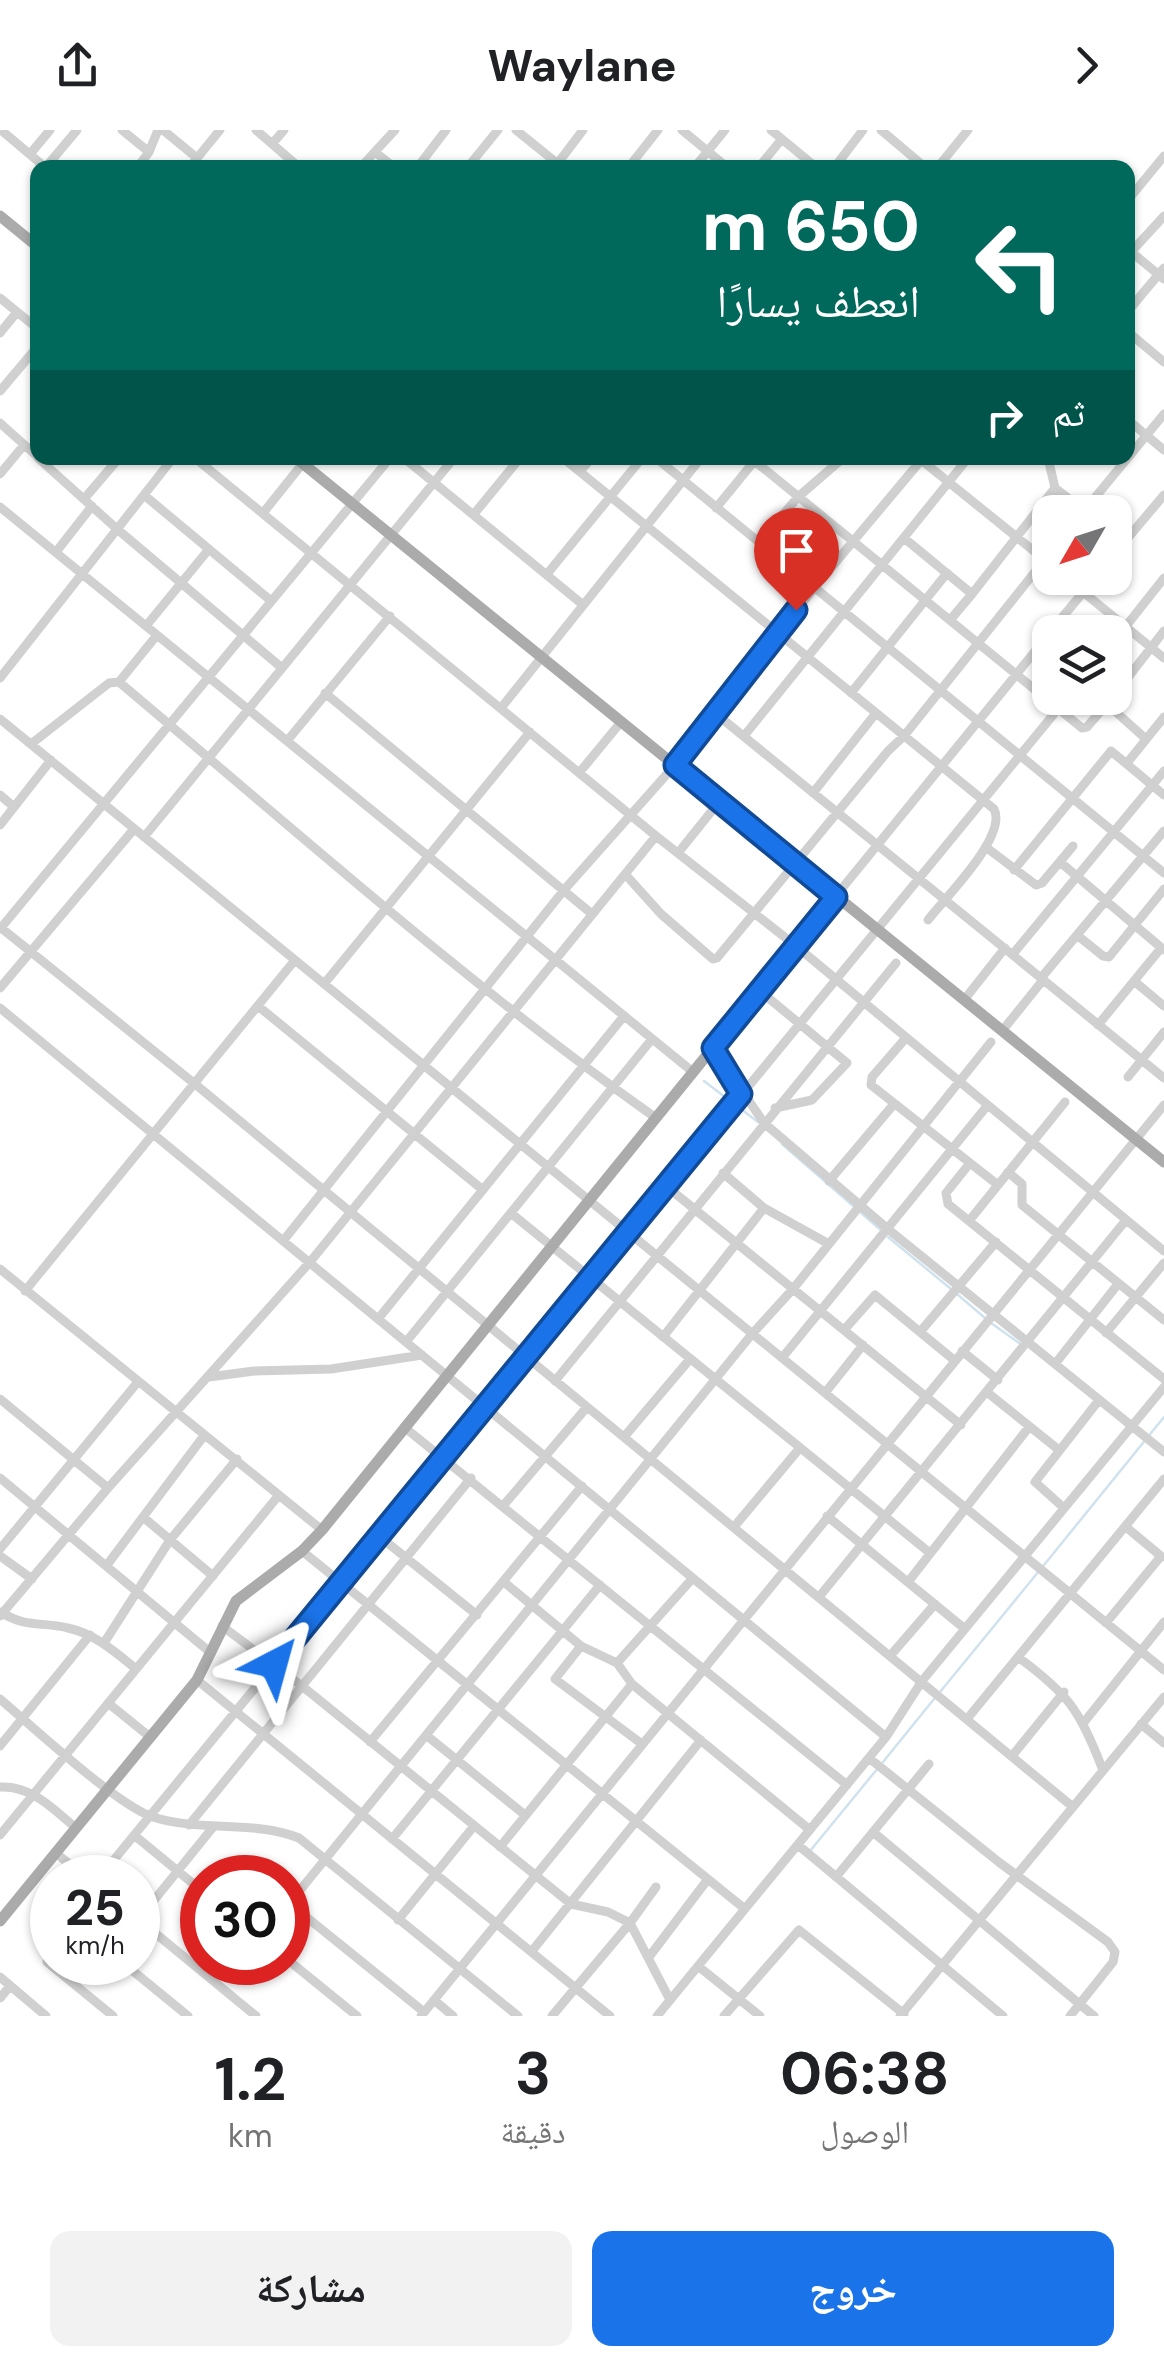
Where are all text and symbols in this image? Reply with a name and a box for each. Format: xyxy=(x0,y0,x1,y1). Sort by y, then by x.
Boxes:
text: Waylane xyxy=(487,36,677,95)
icon: share xyxy=(50,38,105,93)
icon: forward xyxy=(1059,38,1114,93)
text: 650 m xyxy=(702,181,920,272)
icon: left xyxy=(955,200,1085,330)
text: انعطف يسارًا xyxy=(717,272,920,331)
text: ثم xyxy=(1052,388,1085,438)
icon: right xyxy=(977,390,1032,445)
north arrow xyxy=(1032,495,1132,595)
map controls xyxy=(1032,495,1132,715)
pin xyxy=(754,508,839,611)
icon: arrive xyxy=(769,523,824,578)
button: layers xyxy=(1032,615,1132,715)
position arrow xyxy=(222,1612,326,1716)
speed limit sign: 30 xyxy=(180,1855,310,1985)
text: 25 xyxy=(65,1875,125,1941)
text: km/h xyxy=(65,1929,125,1962)
text: 3 xyxy=(515,2034,551,2113)
text: 06:38 xyxy=(780,2034,950,2113)
text: 1.2 xyxy=(214,2040,286,2119)
text: دقيقة xyxy=(500,2111,566,2153)
text: الوصول xyxy=(820,2111,909,2153)
text: km xyxy=(228,2115,273,2157)
button: مشاركة xyxy=(50,2231,572,2346)
button: خروج xyxy=(592,2231,1114,2346)

